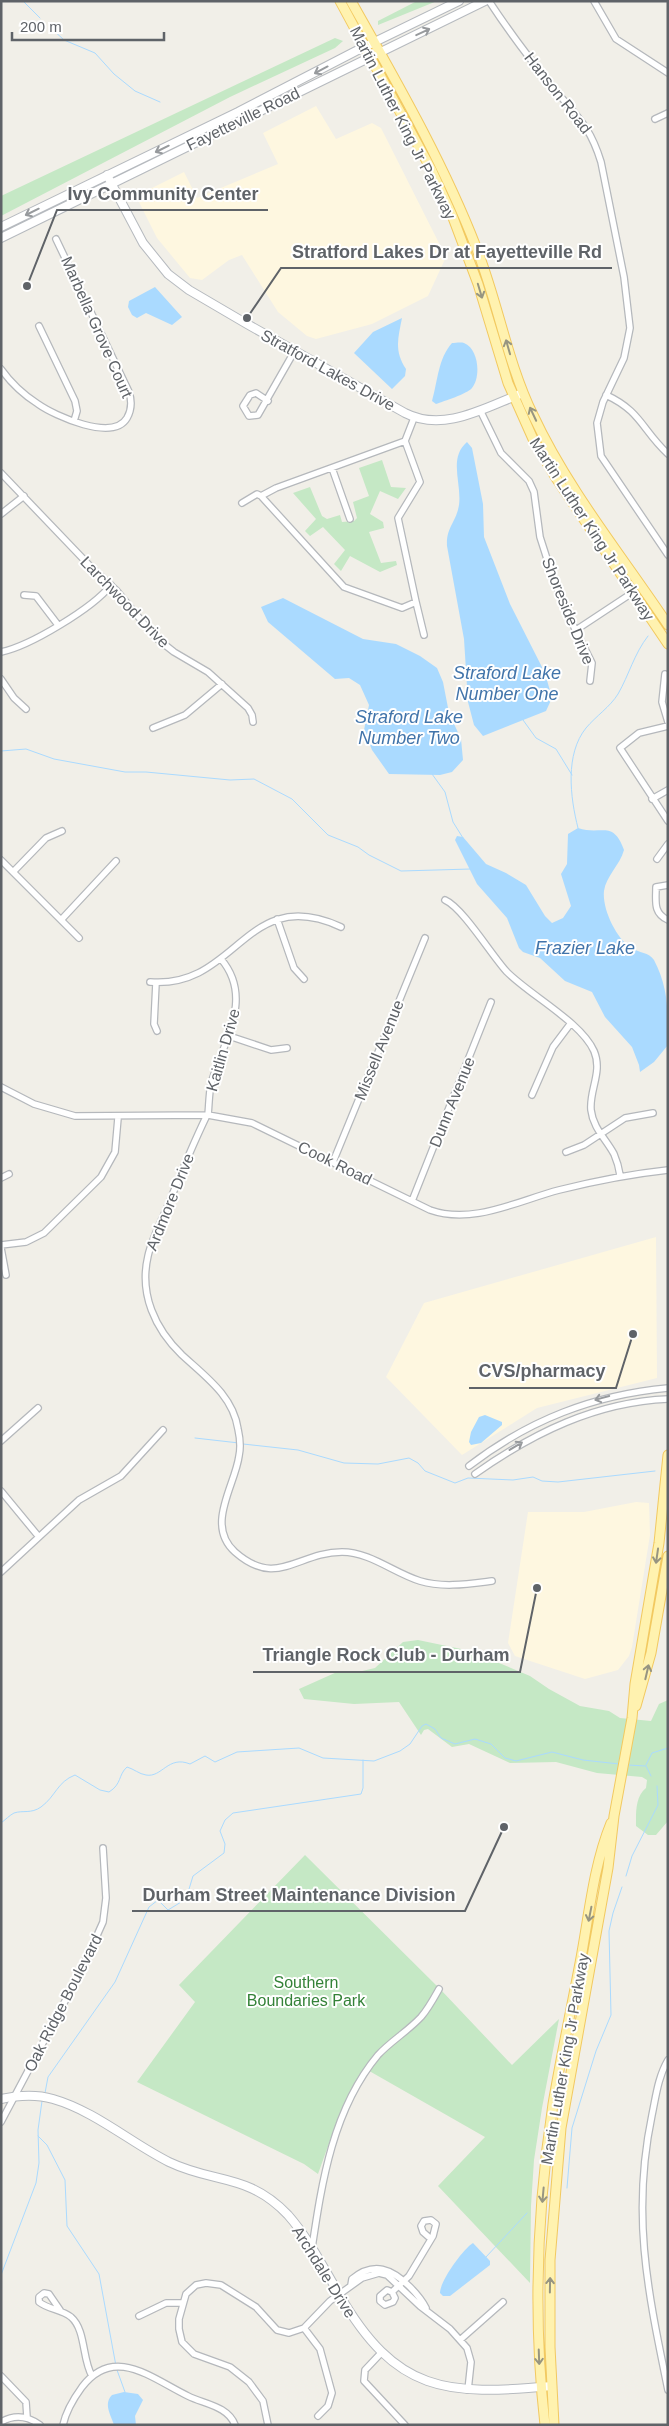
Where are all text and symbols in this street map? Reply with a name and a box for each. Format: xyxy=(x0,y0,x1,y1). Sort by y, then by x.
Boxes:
scale bar xyxy=(12,10,165,42)
text: 200 m xyxy=(20,18,62,35)
street label: Martin Luther King Jr Parkway xyxy=(347,24,459,222)
one-way arrow xyxy=(415,27,430,36)
street label: Hanson Road xyxy=(521,49,595,137)
one-way arrow xyxy=(313,65,328,75)
street label: Fayetteville Road xyxy=(184,84,302,154)
one-way arrow xyxy=(155,144,170,154)
callout: Ivy Community Center xyxy=(57,177,268,210)
text: Ivy Community Center xyxy=(67,184,259,204)
one-way arrow xyxy=(25,208,40,217)
callout: Stratford Lakes Dr at Fayetteville Rd xyxy=(281,235,612,268)
text: Stratford Lakes Dr at Fayetteville Rd xyxy=(292,242,602,262)
street label: Marbella Grove Court xyxy=(58,254,136,401)
one-way arrow xyxy=(476,282,486,298)
street label: Stratford Lakes Drive xyxy=(258,326,398,414)
one-way arrow xyxy=(503,339,513,355)
one-way arrow xyxy=(527,407,537,422)
street label: Martin Luther King Jr Parkway xyxy=(527,435,657,623)
street label: Larchwood Drive xyxy=(77,553,173,651)
street label: Shoreside Drive xyxy=(539,555,597,667)
water label: Straford Lake Number One xyxy=(453,663,561,704)
water label: Straford Lake Number Two xyxy=(355,707,463,748)
water label: Frazier Lake xyxy=(535,938,635,958)
street label: Missell Avenue xyxy=(351,997,407,1103)
street label: Kaitlin Drive xyxy=(203,1007,243,1093)
street label: Dunn Avenue xyxy=(426,1054,478,1150)
street label: Cook Road xyxy=(295,1138,375,1188)
street label: Ardmore Drive xyxy=(143,1151,197,1253)
callout: CVS/pharmacy xyxy=(469,1355,616,1388)
text: CVS/pharmacy xyxy=(478,1361,606,1381)
one-way arrow xyxy=(595,1394,611,1404)
one-way arrow xyxy=(508,1441,522,1451)
one-way arrow xyxy=(652,1548,662,1564)
callout: Triangle Rock Club - Durham xyxy=(253,1639,520,1672)
text: Triangle Rock Club - Durham xyxy=(262,1645,510,1665)
one-way arrow xyxy=(643,1664,652,1680)
callout: Durham Street Maintenance Division xyxy=(132,1878,465,1911)
text: Durham Street Maintenance Division xyxy=(142,1885,456,1905)
one-way arrow xyxy=(584,1905,594,1921)
street label: Oak Ridge Boulevard xyxy=(21,1931,105,2075)
street label: Martin Luther King Jr Parkway xyxy=(538,1952,592,2166)
park label: Southern Boundaries Park xyxy=(247,1974,366,2009)
one-way arrow xyxy=(538,2186,548,2202)
street label: Archdale Drive xyxy=(289,2223,359,2321)
one-way arrow xyxy=(545,2277,555,2293)
one-way arrow xyxy=(535,2349,544,2365)

